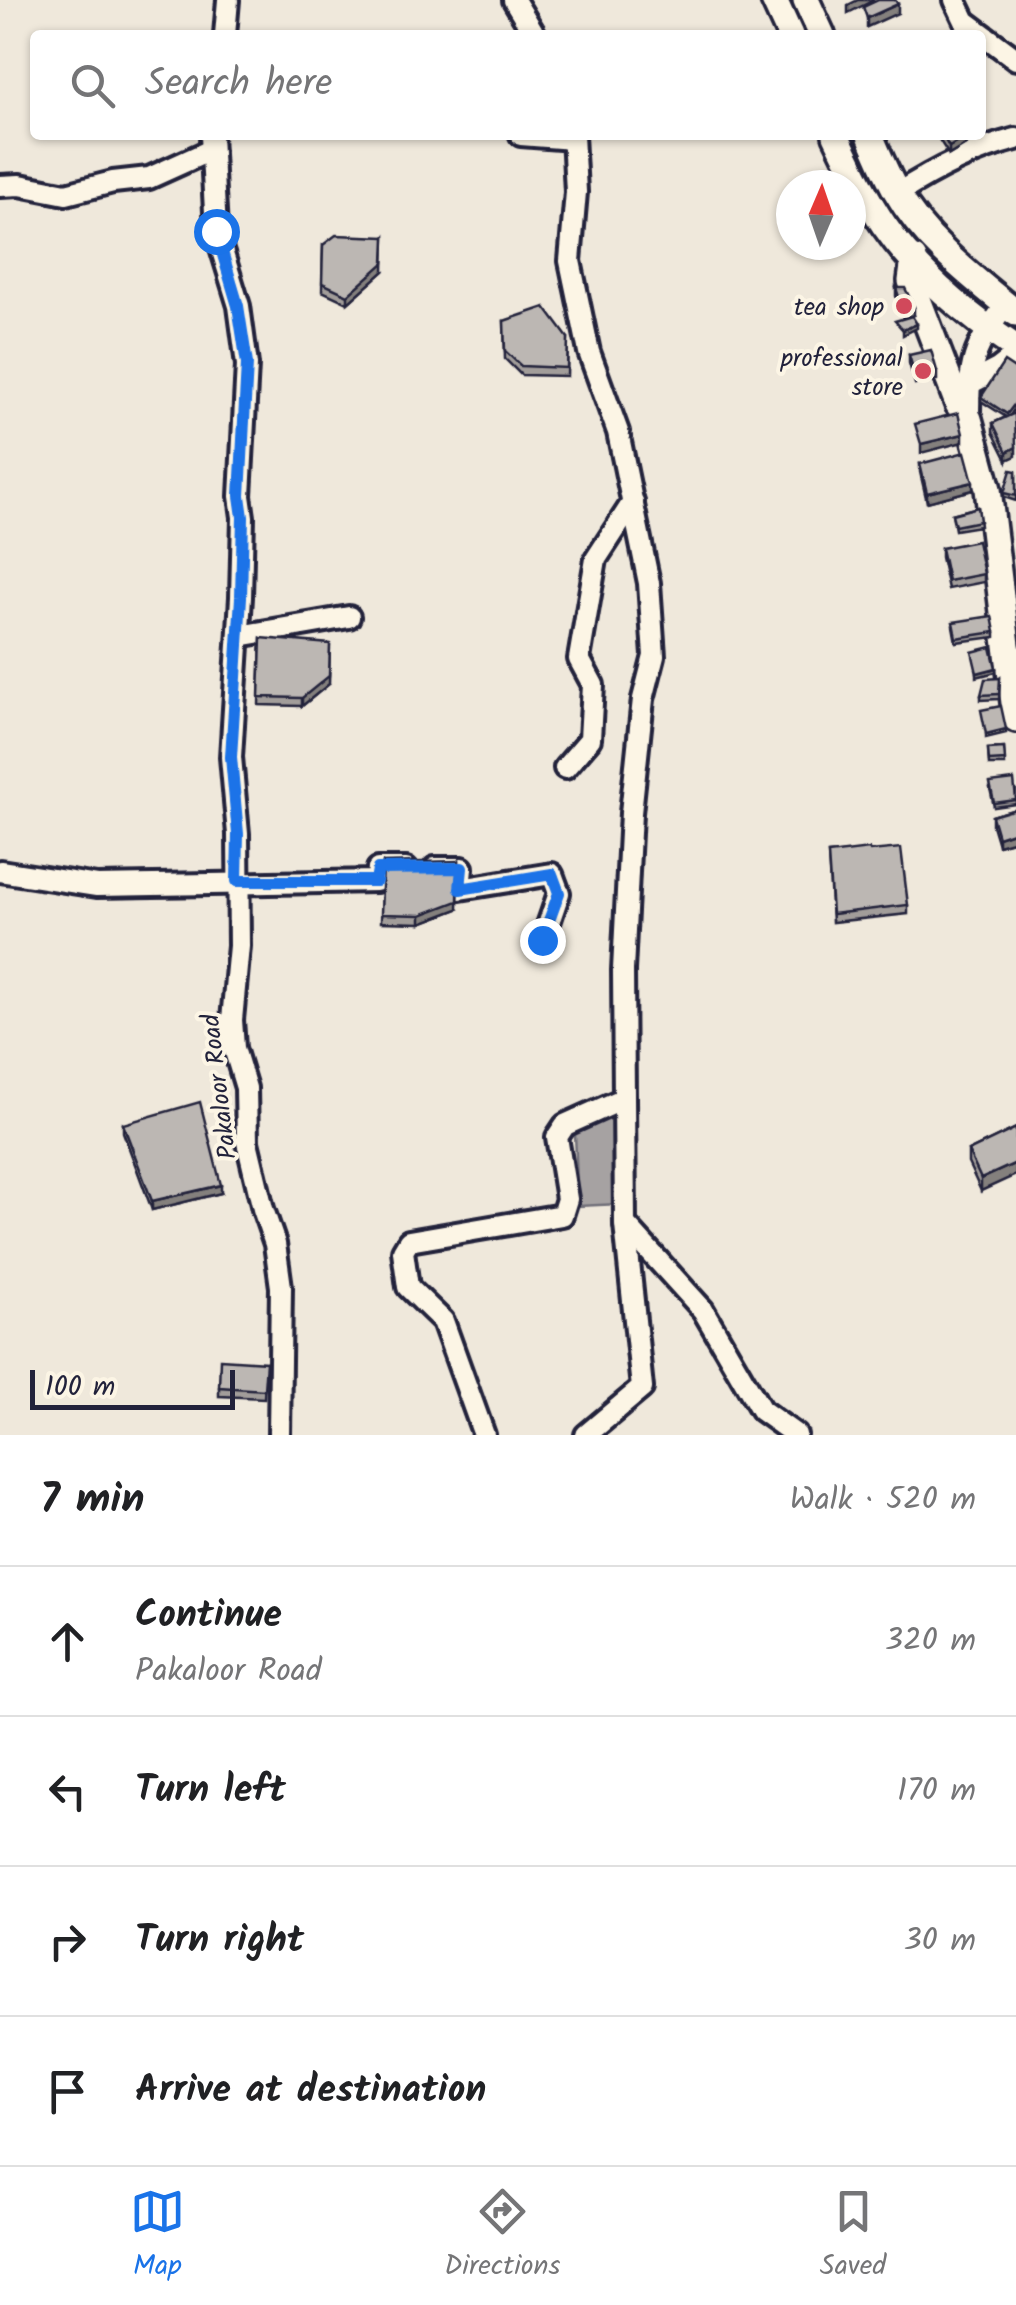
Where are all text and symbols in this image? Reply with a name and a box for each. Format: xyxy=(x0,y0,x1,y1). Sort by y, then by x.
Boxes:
search box xyxy=(30,30,986,140)
text: Search here xyxy=(145,55,332,115)
icon: search xyxy=(65,58,120,113)
north arrow xyxy=(776,170,866,260)
route start xyxy=(194,209,240,255)
place label: tea shop xyxy=(794,288,884,328)
marker: tea shop xyxy=(893,295,915,317)
place label: professional store xyxy=(780,339,903,408)
marker: professional store xyxy=(912,360,934,382)
route end xyxy=(520,918,566,964)
street label: Pakaloor Road xyxy=(191,1010,249,1162)
scale bar xyxy=(30,1365,235,1410)
text: 100 m xyxy=(45,1365,115,1410)
text: 7 min xyxy=(40,1467,145,1534)
text: Walk · 520 m xyxy=(790,1475,976,1526)
text: Continue xyxy=(135,1586,282,1646)
icon: ahead xyxy=(40,1614,95,1669)
text: 320 m xyxy=(885,1616,976,1667)
text: Pakaloor Road xyxy=(135,1646,322,1697)
text: Turn left xyxy=(135,1761,286,1821)
icon: left xyxy=(40,1764,95,1819)
text: 170 m xyxy=(897,1766,976,1817)
text: Turn right xyxy=(135,1911,304,1971)
icon: right xyxy=(40,1914,95,1969)
text: 30 m xyxy=(903,1916,976,1967)
text: Arrive at destination xyxy=(135,2061,486,2121)
icon: arrive xyxy=(40,2064,95,2119)
tab: Map xyxy=(130,2184,185,2289)
tab: Directions xyxy=(444,2184,560,2289)
tab: Saved xyxy=(820,2184,886,2289)

